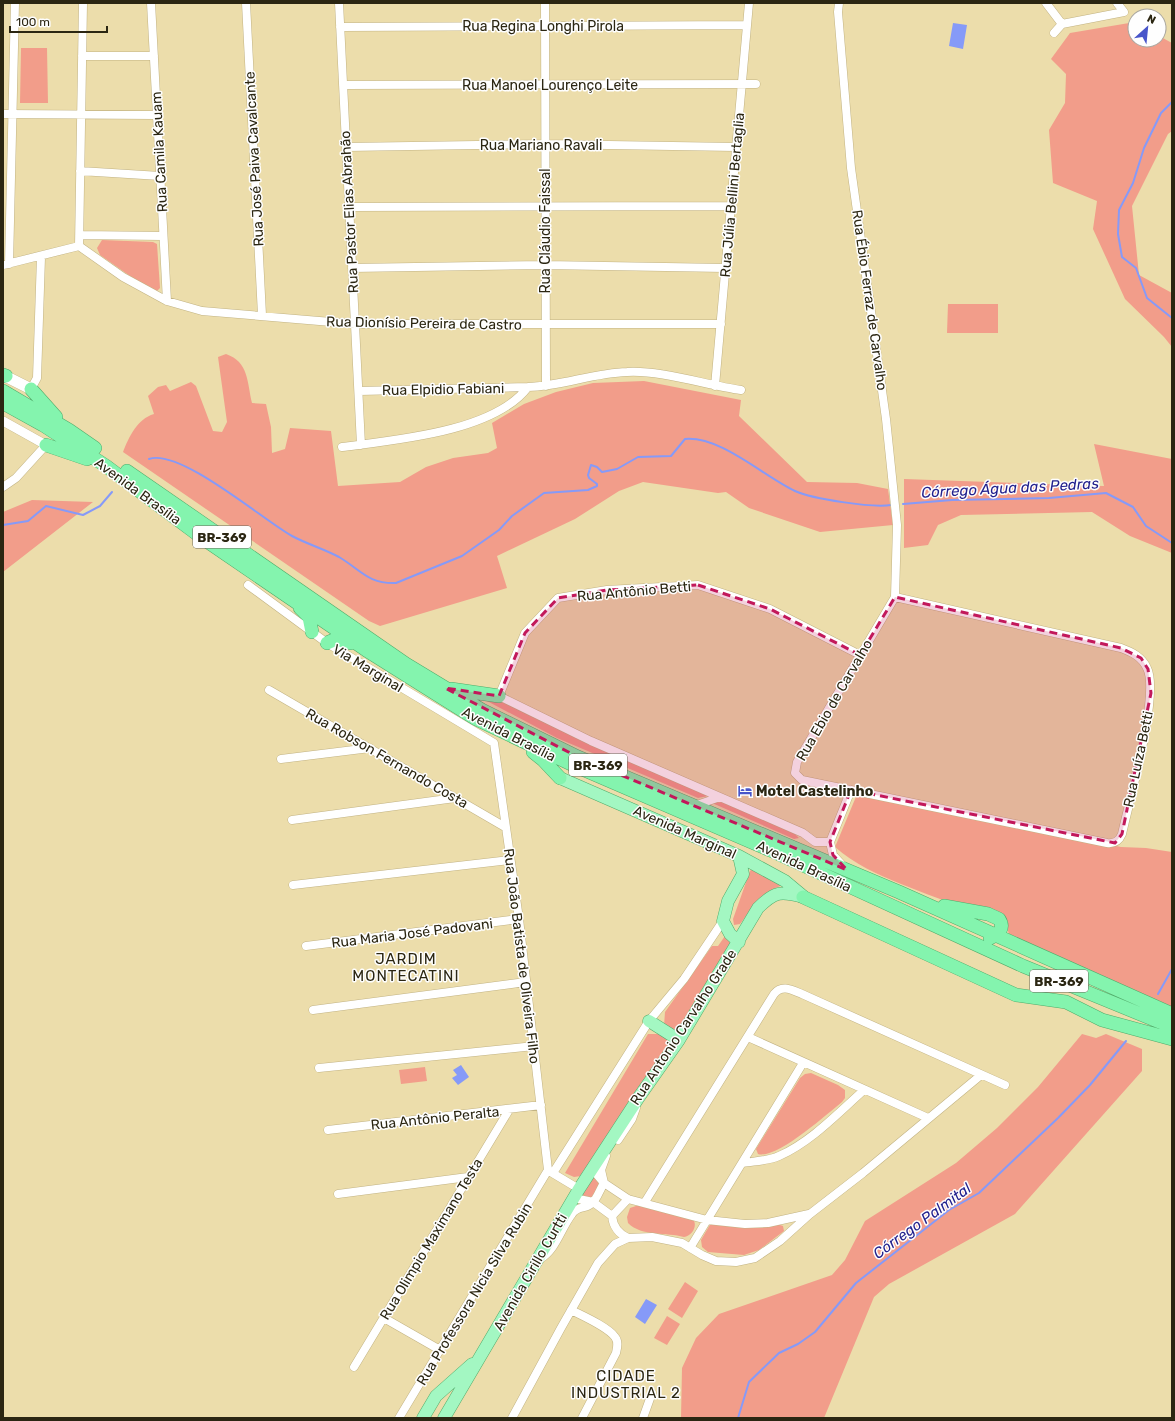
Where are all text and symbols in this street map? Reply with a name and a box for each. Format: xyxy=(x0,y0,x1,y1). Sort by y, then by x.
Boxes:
scale bar xyxy=(10,8,107,34)
north arrow xyxy=(1127,8,1167,48)
text: N xyxy=(1145,12,1158,27)
text: 100 m xyxy=(16,15,50,29)
street label: Rua Regina Longhi Pirola xyxy=(462,18,624,35)
street label: Rua José Paiva Cavalcante xyxy=(241,71,268,247)
street label: Rua Manoel Lourenço Leite xyxy=(462,77,638,94)
street label: Rua Camila Kauam xyxy=(148,91,171,213)
street label: Rua Júlia Bellini Bertaglia xyxy=(717,112,748,278)
street label: Rua Pastor Elias Abrahão xyxy=(337,130,362,294)
street label: Rua Mariano Ravali xyxy=(480,137,602,154)
street label: Rua Cláudio Faissal xyxy=(537,168,554,294)
street label: Rua Ébio Ferraz de Carvalho xyxy=(848,209,892,391)
street label: Rua Dionísio Pereira de Castro xyxy=(326,313,522,334)
street label: Rua Elpidio Fabiani xyxy=(382,380,504,399)
street label: Avenida Brasília xyxy=(91,454,184,529)
water label: Córrego Água das Pedras xyxy=(921,474,1100,502)
road number: BR-369 xyxy=(193,526,251,548)
street label: Rua Antônio Betti xyxy=(576,578,692,605)
street label: Rua Ebio de Carvalho xyxy=(793,636,876,764)
street label: Via Marginal xyxy=(329,641,406,696)
street label: Avenida Brasília xyxy=(459,703,559,765)
street label: Rua Robson Fernando Costa xyxy=(303,705,471,812)
street label: Rua Luíza Betti xyxy=(1120,709,1157,809)
road number: BR-369 xyxy=(569,754,627,776)
hotel icon: Motel Castelinho xyxy=(737,783,753,799)
place label: Motel Castelinho xyxy=(756,783,873,800)
street label: Avenida Marginal xyxy=(631,802,739,863)
street label: Avenida Brasília xyxy=(754,837,854,896)
street label: Rua João Batista de Oliveira Filho xyxy=(500,847,543,1065)
street label: Rua Maria José Padovani xyxy=(330,915,494,952)
street label: Rua Antonio Carvalho Grade xyxy=(627,946,740,1108)
district label: JARDIM MONTECATINI xyxy=(352,950,460,985)
road number: BR-369 xyxy=(1030,970,1088,992)
street label: Rua Antônio Peralta xyxy=(370,1103,500,1134)
street label: Rua Olimpio Maximano Testa xyxy=(376,1156,486,1323)
water label: Córrego Palmital xyxy=(869,1179,975,1263)
street label: Rua Professora Nicia Silva Rubin xyxy=(413,1200,536,1389)
street label: Avenida Cirillo Curtti xyxy=(490,1211,571,1334)
district label: CIDADE INDUSTRIAL 2 xyxy=(571,1367,681,1402)

